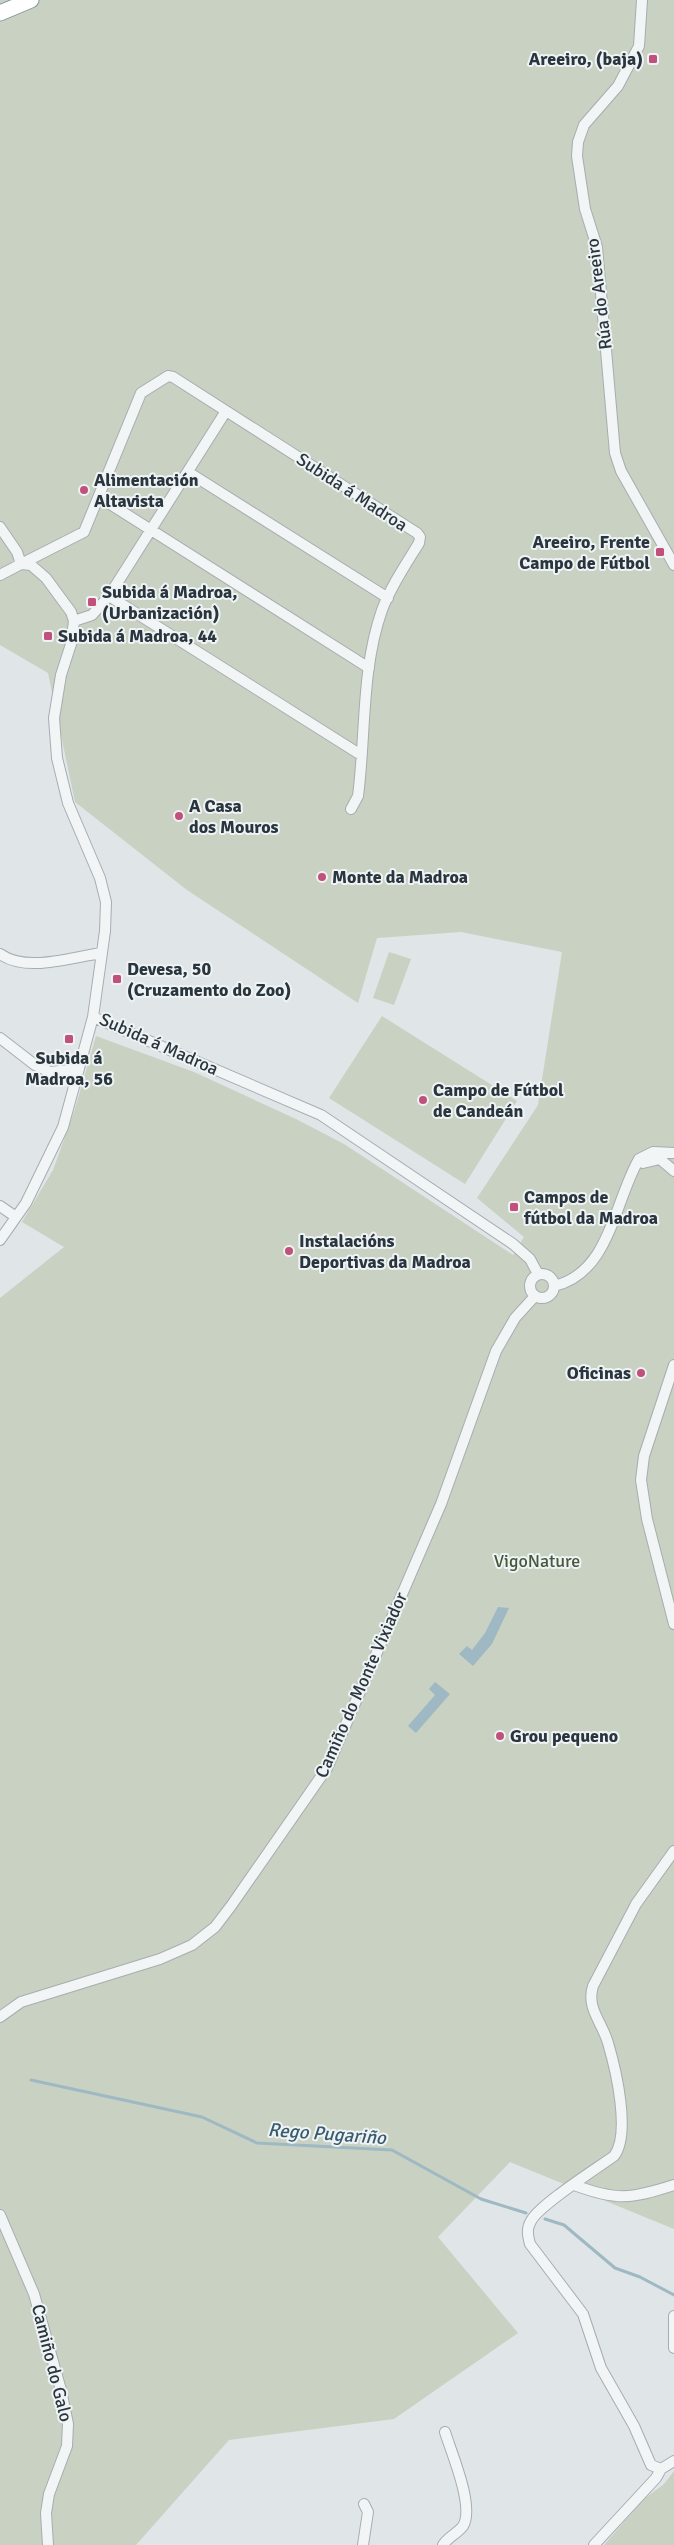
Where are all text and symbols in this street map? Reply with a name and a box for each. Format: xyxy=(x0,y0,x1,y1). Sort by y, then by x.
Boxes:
place label: Areeiro, (baja) xyxy=(529,48,643,70)
marker: Areeiro, (baja) xyxy=(647,53,659,65)
street label: Rúa do Areeiro xyxy=(581,237,617,351)
street label: Subida á Madroa xyxy=(292,448,412,536)
place label: Alimentación Altavista xyxy=(94,469,199,512)
marker: Alimentación Altavista xyxy=(78,484,90,496)
place label: Areeiro, Frente Campo de Fútbol xyxy=(519,531,650,574)
marker: Areeiro, Frente Campo de Fútbol xyxy=(654,546,666,558)
place label: Subida á Madroa, (Urbanización) xyxy=(102,581,238,624)
marker: Subida á Madroa, (Urbanización) xyxy=(86,596,98,608)
place label: Subida á Madroa, 44 xyxy=(58,625,217,647)
marker: Subida á Madroa, 44 xyxy=(42,630,54,642)
place label: A Casa dos Mouros xyxy=(189,795,279,838)
marker: A Casa dos Mouros xyxy=(173,810,185,822)
place label: Monte da Madroa xyxy=(332,866,468,888)
marker: Monte da Madroa xyxy=(316,871,328,883)
place label: Devesa, 50 (Cruzamento do Zoo) xyxy=(127,958,291,1001)
marker: Devesa, 50 (Cruzamento do Zoo) xyxy=(111,973,123,985)
street label: Subida á Madroa xyxy=(96,1008,222,1080)
marker: Subida á Madroa, 56 xyxy=(63,1033,75,1045)
place label: Subida á Madroa, 56 xyxy=(25,1047,113,1090)
place label: Campo de Fútbol de Candeán xyxy=(433,1079,564,1122)
marker: Campo de Fútbol de Candeán xyxy=(417,1094,429,1106)
place label: Campos de fútbol da Madroa xyxy=(523,1186,658,1229)
marker: Campos de fútbol da Madroa xyxy=(508,1201,520,1213)
place label: Instalacións Deportivas da Madroa xyxy=(299,1230,471,1273)
marker: Instalacións Deportivas da Madroa xyxy=(283,1245,295,1257)
place label: Oficinas xyxy=(567,1362,631,1384)
marker: Oficinas xyxy=(635,1367,647,1379)
park label: VigoNature xyxy=(494,1550,580,1572)
street label: Camiño do Monte Vixiador xyxy=(310,1588,412,1781)
place label: Grou pequeno xyxy=(510,1725,618,1747)
marker: Grou pequeno xyxy=(494,1730,506,1742)
water label: Rego Pugariño xyxy=(267,2118,388,2150)
street label: Camiño do Galo xyxy=(27,2302,77,2424)

